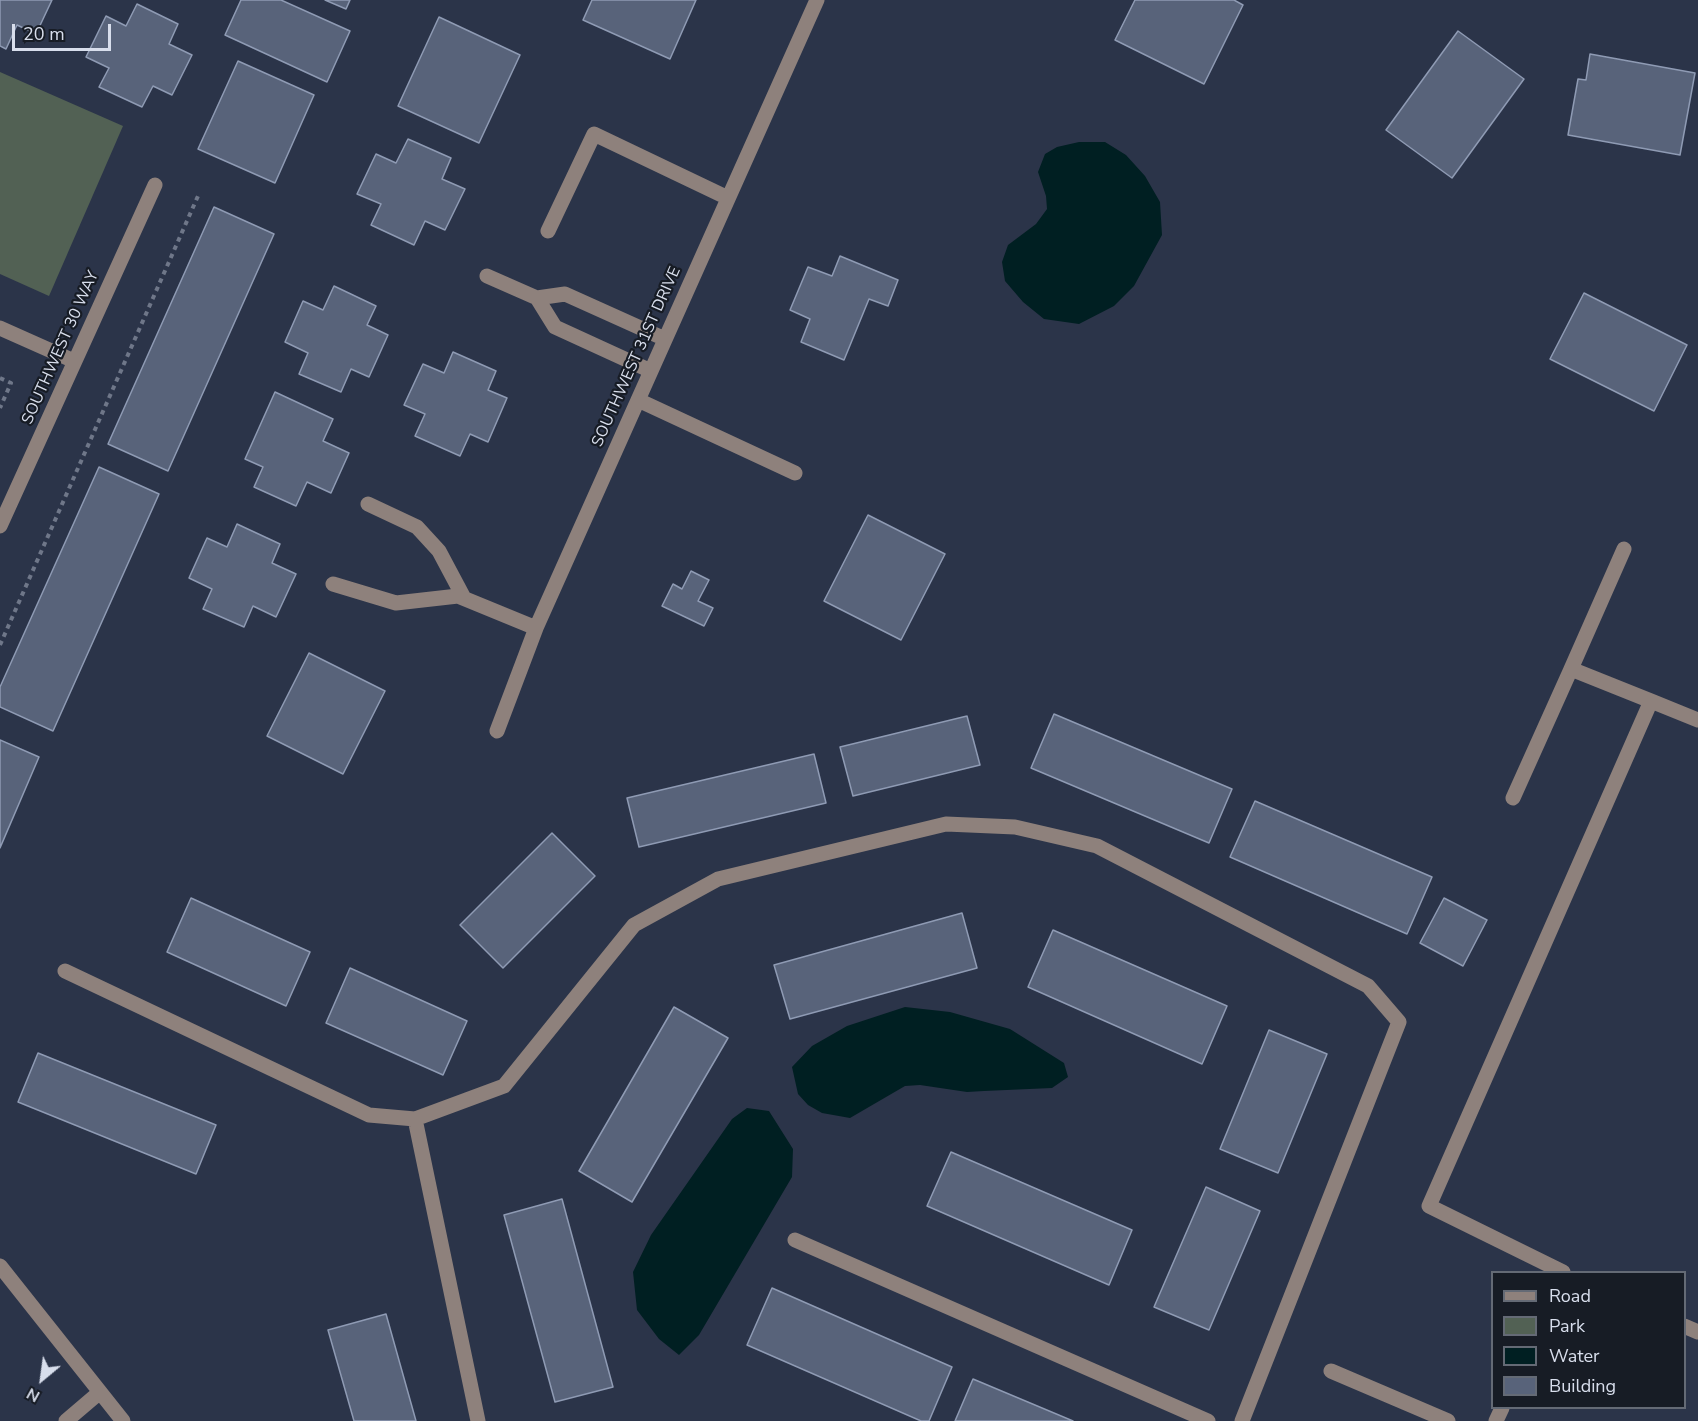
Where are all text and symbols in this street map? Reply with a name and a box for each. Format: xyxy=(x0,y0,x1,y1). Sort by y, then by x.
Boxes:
scale bar xyxy=(15,12,114,50)
text: 20 m xyxy=(23,22,65,46)
street label: SOUTHWEST 31ST DRIVE xyxy=(589,264,685,450)
street label: SOUTHWEST 30 WAY xyxy=(18,268,104,428)
legend xyxy=(1491,1271,1686,1409)
text: Road xyxy=(1549,1284,1591,1308)
text: Park xyxy=(1549,1314,1585,1338)
text: Water xyxy=(1549,1344,1600,1368)
north arrow xyxy=(12,1349,72,1409)
text: Building xyxy=(1549,1374,1616,1398)
text: N xyxy=(23,1382,44,1407)

